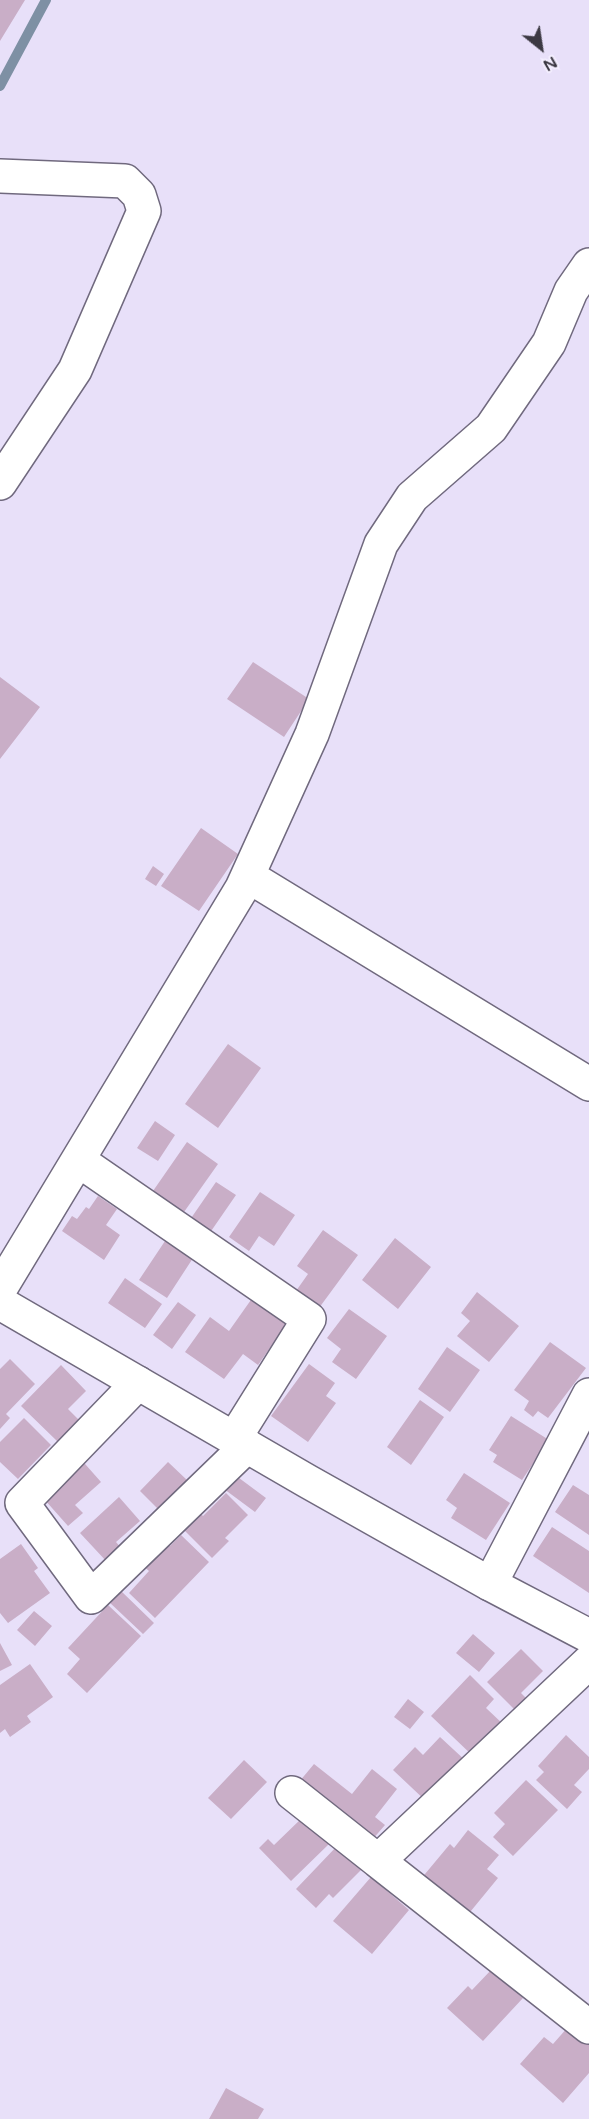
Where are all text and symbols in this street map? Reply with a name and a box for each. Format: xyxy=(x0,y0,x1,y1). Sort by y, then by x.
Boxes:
north arrow xyxy=(511,18,571,78)
text: N xyxy=(539,52,561,75)

